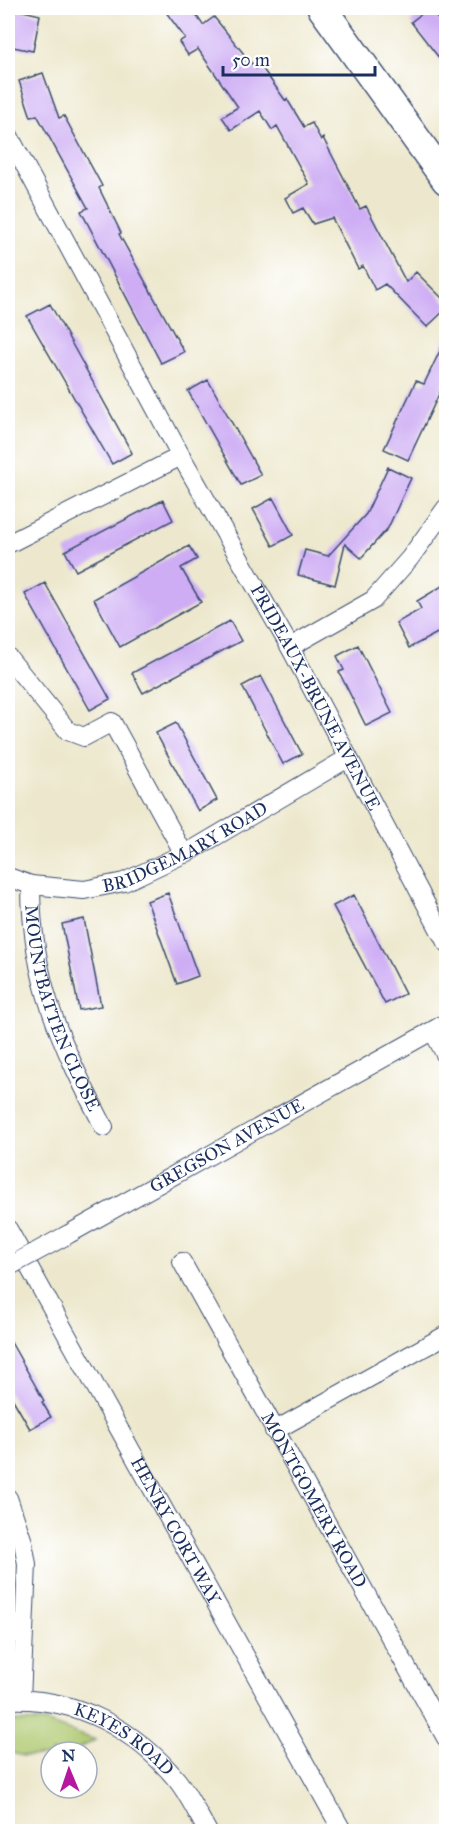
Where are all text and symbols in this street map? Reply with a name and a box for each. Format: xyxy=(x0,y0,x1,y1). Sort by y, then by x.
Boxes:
scale bar xyxy=(223,39,374,77)
text: 50 m xyxy=(232,49,270,71)
street label: PRIDEAUX-BRUNE AVENUE xyxy=(246,581,385,814)
street label: BRIDGEMARY ROAD xyxy=(100,797,272,897)
street label: MOUNTBATTEN CLOSE xyxy=(20,904,105,1115)
street label: GREGSON AVENUE xyxy=(146,1094,308,1198)
street label: MONTGOMERY ROAD xyxy=(256,1408,371,1591)
street label: HENRY CORT WAY xyxy=(126,1453,226,1609)
street label: KEYES ROAD xyxy=(71,1698,179,1780)
north arrow xyxy=(39,1740,99,1800)
text: N xyxy=(61,1746,76,1765)

